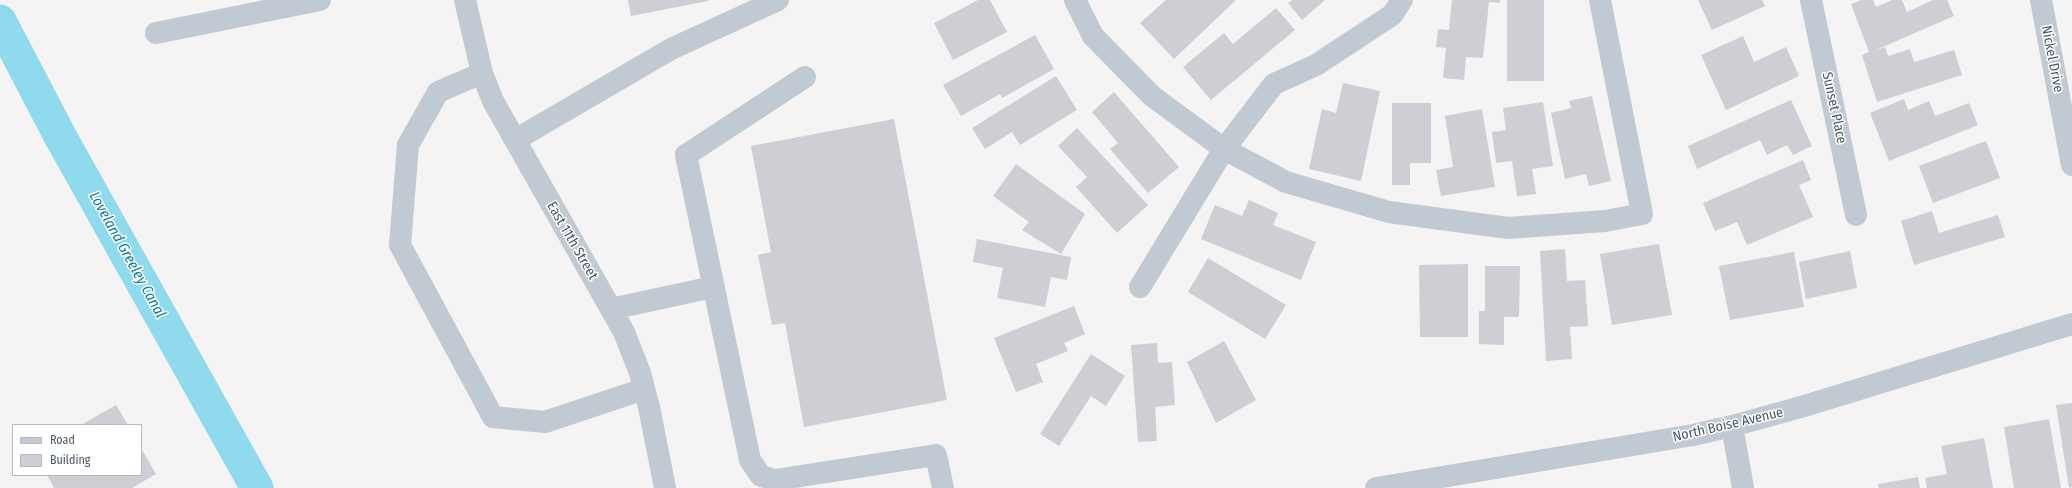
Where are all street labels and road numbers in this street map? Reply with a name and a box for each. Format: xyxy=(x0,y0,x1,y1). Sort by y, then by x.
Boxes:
street label: Nickel Drive xyxy=(2037,24,2067,94)
street label: Sunset Place xyxy=(1818,71,1850,145)
street label: East 11th Street xyxy=(543,199,601,283)
street label: North Boise Avenue xyxy=(1671,404,1785,446)

